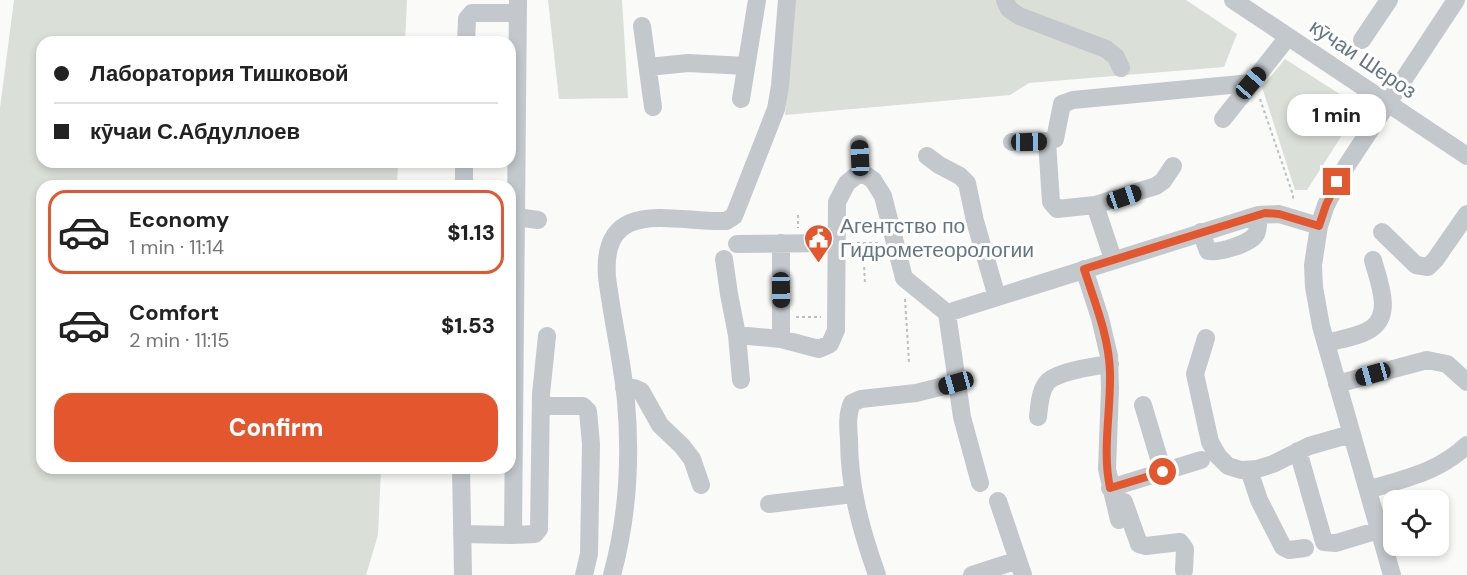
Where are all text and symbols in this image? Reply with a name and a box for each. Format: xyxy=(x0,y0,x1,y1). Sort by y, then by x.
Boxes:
street label: кӯчаи Шероз xyxy=(1304,13,1422,105)
text: Лаборатория Тишковой xyxy=(90,59,349,88)
car xyxy=(1232,64,1270,102)
callout: 1 min xyxy=(1288,95,1386,137)
text: 1 min xyxy=(1312,102,1361,128)
text: кӯчаи С.Абдуллоев xyxy=(90,117,300,146)
car xyxy=(1011,133,1047,151)
car xyxy=(850,140,870,176)
route end xyxy=(1323,168,1350,195)
car xyxy=(1104,183,1144,211)
icon: car xyxy=(57,205,111,259)
text: Economy xyxy=(129,205,229,234)
place label: Агентство по Гидрометеорологии xyxy=(840,212,1034,264)
text: $1.13 xyxy=(447,218,495,247)
public building icon: Агентство по Гидрометеорологии xyxy=(803,222,835,264)
text: 1 min · 11:14 xyxy=(129,234,224,260)
car xyxy=(772,272,790,308)
icon: car xyxy=(57,298,111,352)
text: Comfort xyxy=(129,298,219,327)
text: $1.53 xyxy=(441,311,495,340)
text: 2 min · 11:15 xyxy=(129,327,230,353)
car xyxy=(1353,360,1393,388)
car xyxy=(936,369,976,397)
button: Confirm xyxy=(54,393,498,462)
route start xyxy=(1149,458,1176,485)
map controls xyxy=(1383,490,1449,556)
button: locate xyxy=(1383,490,1449,556)

